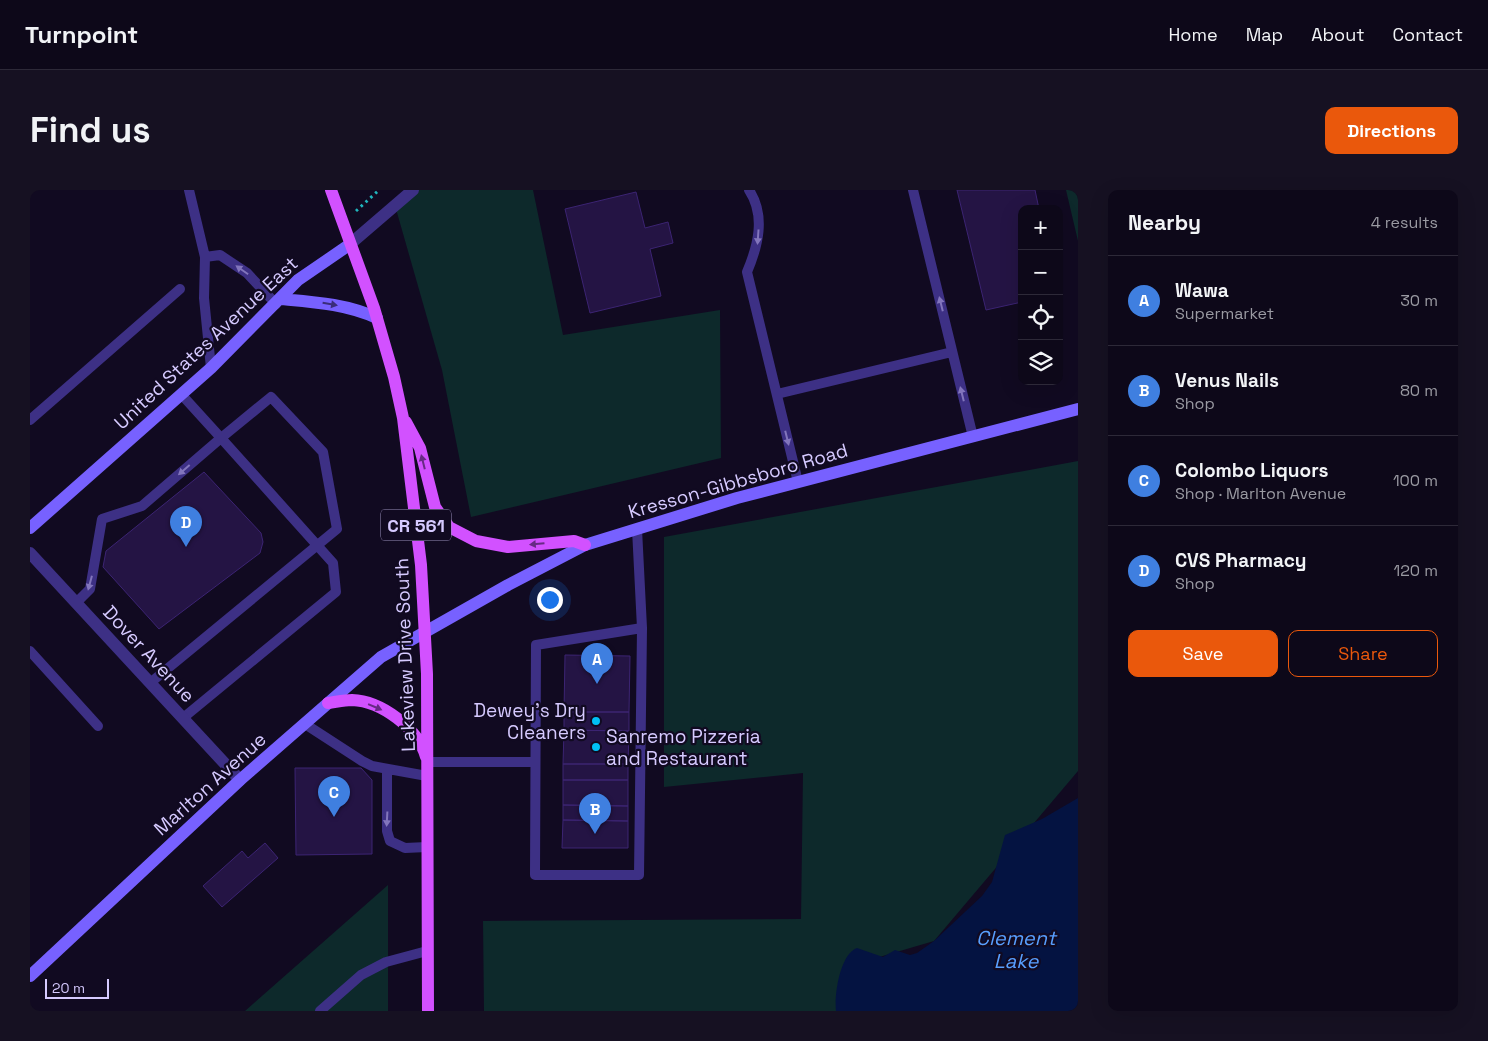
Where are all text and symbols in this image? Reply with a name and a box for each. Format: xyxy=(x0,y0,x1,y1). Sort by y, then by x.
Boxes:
text: Turnpoint xyxy=(25,19,138,50)
text: Home xyxy=(1169,23,1218,46)
text: Map xyxy=(1246,23,1283,46)
text: About xyxy=(1311,23,1365,46)
text: Contact xyxy=(1393,23,1463,46)
button: Directions xyxy=(1325,107,1458,154)
text: Find us xyxy=(30,108,151,152)
map controls xyxy=(1018,205,1063,385)
button: + xyxy=(1018,205,1063,250)
text: Nearby xyxy=(1128,209,1201,236)
text: 4 results xyxy=(1371,212,1438,233)
one-way arrow xyxy=(754,229,762,245)
button: − xyxy=(1018,250,1063,295)
street label: United States Avenue East xyxy=(109,251,303,435)
one-way arrow xyxy=(235,265,248,275)
text: Wawa xyxy=(1175,278,1229,303)
text: A xyxy=(1139,290,1149,311)
text: 30 m xyxy=(1400,290,1438,311)
button: locate xyxy=(1018,295,1063,340)
one-way arrow xyxy=(937,297,945,312)
one-way arrow xyxy=(322,300,337,308)
text: Supermarket xyxy=(1175,303,1274,324)
button: layers xyxy=(1018,340,1063,385)
text: Venus Nails xyxy=(1175,368,1279,393)
text: B xyxy=(1139,380,1149,401)
text: 80 m xyxy=(1400,380,1438,401)
one-way arrow xyxy=(958,387,966,402)
text: Shop xyxy=(1175,393,1215,414)
one-way arrow xyxy=(783,430,791,445)
street label: Kresson-Gibbsboro Road xyxy=(625,438,851,524)
one-way arrow xyxy=(419,455,427,470)
text: Colombo Liquors xyxy=(1175,458,1328,483)
one-way arrow xyxy=(178,465,191,476)
text: C xyxy=(1139,470,1149,491)
text: 100 m xyxy=(1393,470,1438,491)
text: Shop · Marlton Avenue xyxy=(1175,483,1346,504)
pin: D xyxy=(170,506,202,547)
road number: CR 561 xyxy=(381,510,451,540)
one-way arrow xyxy=(528,540,544,548)
text: CVS Pharmacy xyxy=(1175,548,1307,573)
street label: Lakeview Drive South xyxy=(389,558,421,752)
text: D xyxy=(1139,560,1149,581)
text: 120 m xyxy=(1394,560,1438,581)
text: Shop xyxy=(1175,573,1215,594)
one-way arrow xyxy=(86,575,94,591)
your location xyxy=(537,587,563,613)
street label: Dover Avenue xyxy=(98,600,200,708)
button: Save xyxy=(1128,630,1278,677)
button: Share xyxy=(1288,630,1438,677)
pin: A xyxy=(581,643,613,684)
place label: Dewey's Dry Cleaners xyxy=(473,698,586,745)
one-way arrow xyxy=(368,702,383,711)
marker: Dewey's Dry Cleaners xyxy=(590,715,602,727)
place label: Sanremo Pizzeria and Restaurant xyxy=(606,724,761,771)
street label: Marlton Avenue xyxy=(149,727,271,841)
marker: Sanremo Pizzeria and Restaurant xyxy=(590,741,602,753)
pin: C xyxy=(318,776,350,817)
pin: B xyxy=(579,793,611,834)
one-way arrow xyxy=(383,811,391,827)
water label: Clement Lake xyxy=(976,925,1058,974)
scale bar xyxy=(45,976,109,999)
text: 20 m xyxy=(52,979,85,997)

